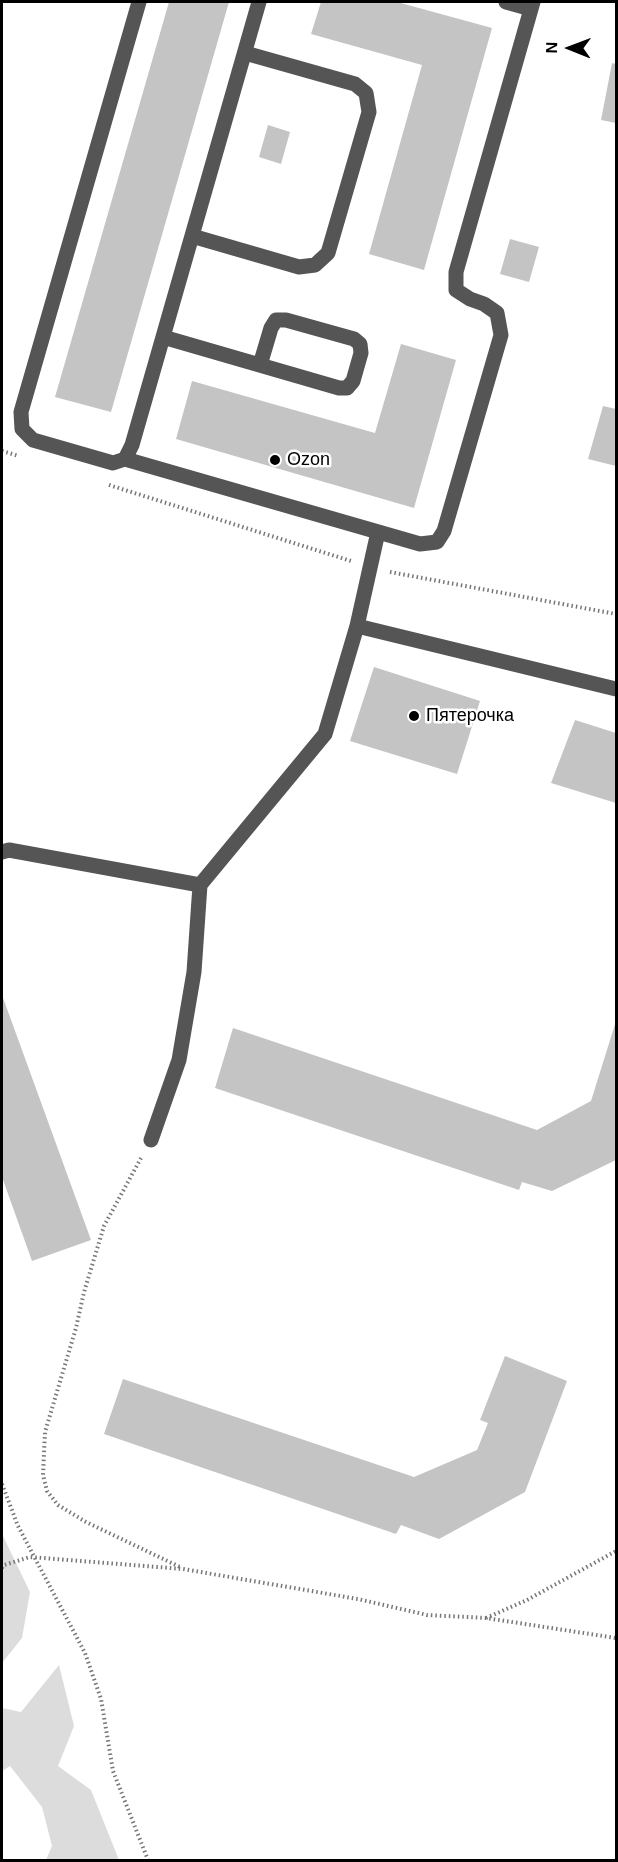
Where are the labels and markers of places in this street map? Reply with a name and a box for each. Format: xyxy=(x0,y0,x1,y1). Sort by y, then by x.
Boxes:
place label: Ozon xyxy=(287,449,330,471)
marker: Ozon xyxy=(268,453,282,467)
place label: Пятерочка xyxy=(426,705,514,727)
marker: Пятерочка xyxy=(407,709,421,723)

